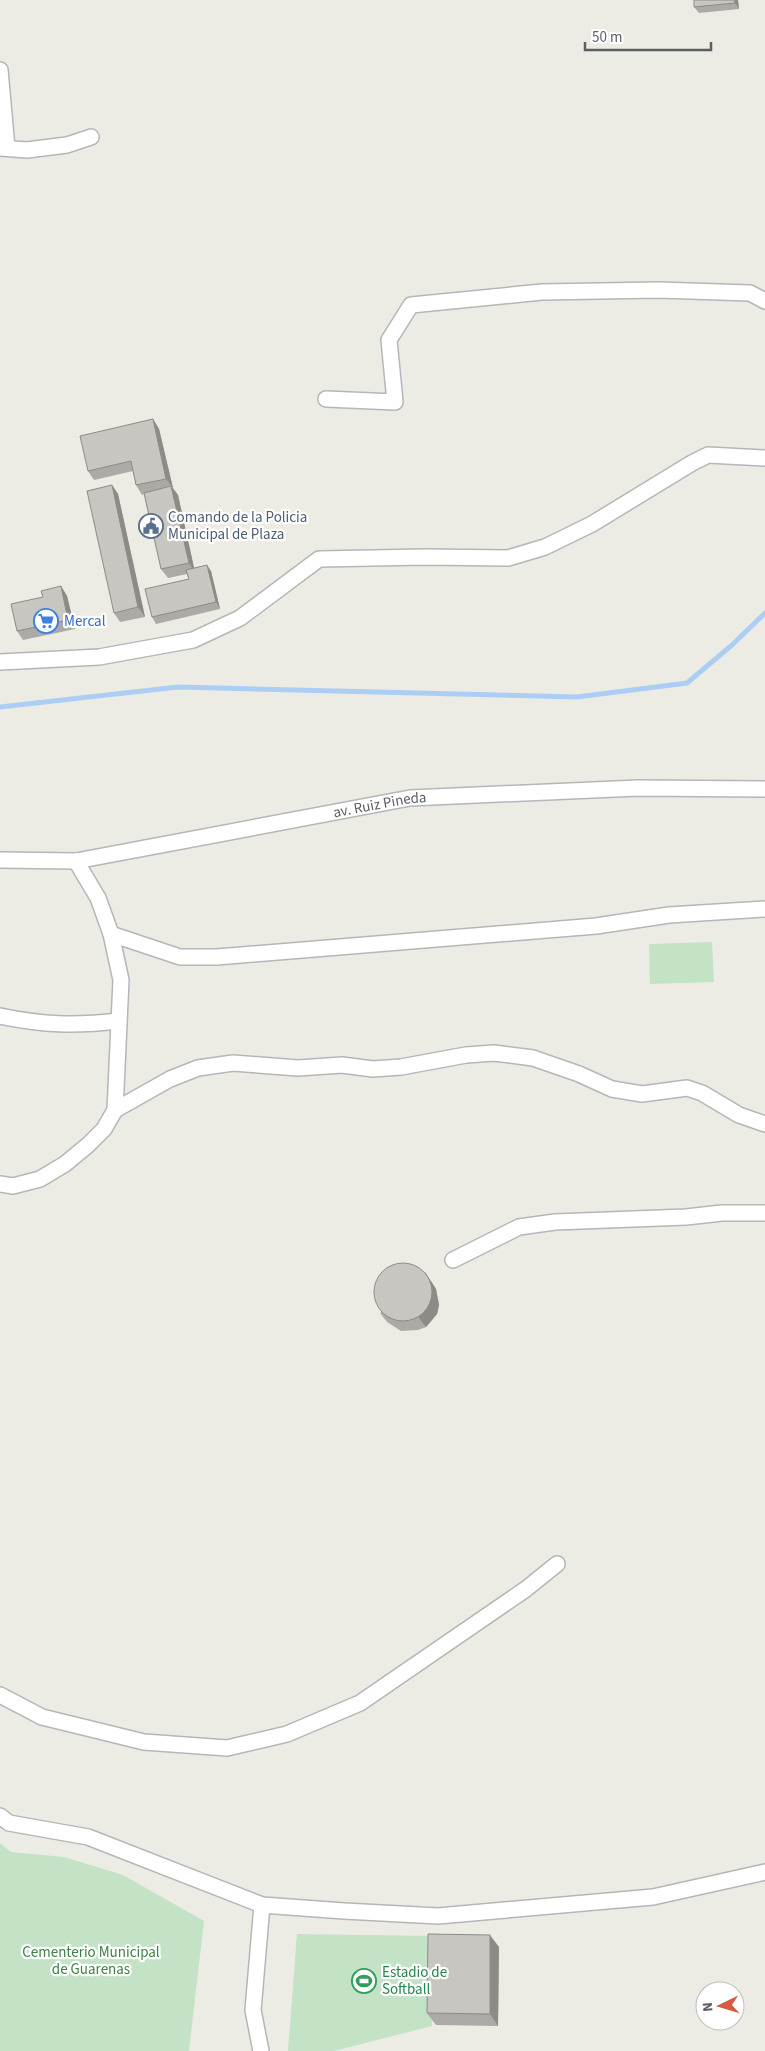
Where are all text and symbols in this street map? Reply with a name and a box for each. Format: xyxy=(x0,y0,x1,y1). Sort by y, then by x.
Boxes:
scale bar xyxy=(585,20,711,52)
text: 50 m xyxy=(592,27,622,48)
place label: Comando de la Policia Municipal de Plaza xyxy=(168,507,307,545)
public building icon: Comando de la Policia Municipal de Plaza xyxy=(138,513,164,539)
supermarket icon: Mercal xyxy=(33,608,59,634)
place label: Mercal xyxy=(64,611,106,632)
street label: av. Ruiz Pineda xyxy=(331,787,427,823)
park label: Cementerio Municipal de Guarenas xyxy=(22,1942,160,1980)
place label: Estadio de Softball xyxy=(382,1962,447,2000)
sports icon: Estadio de Softball xyxy=(351,1968,377,1994)
north arrow xyxy=(695,1981,745,2031)
text: N xyxy=(698,2002,718,2013)

